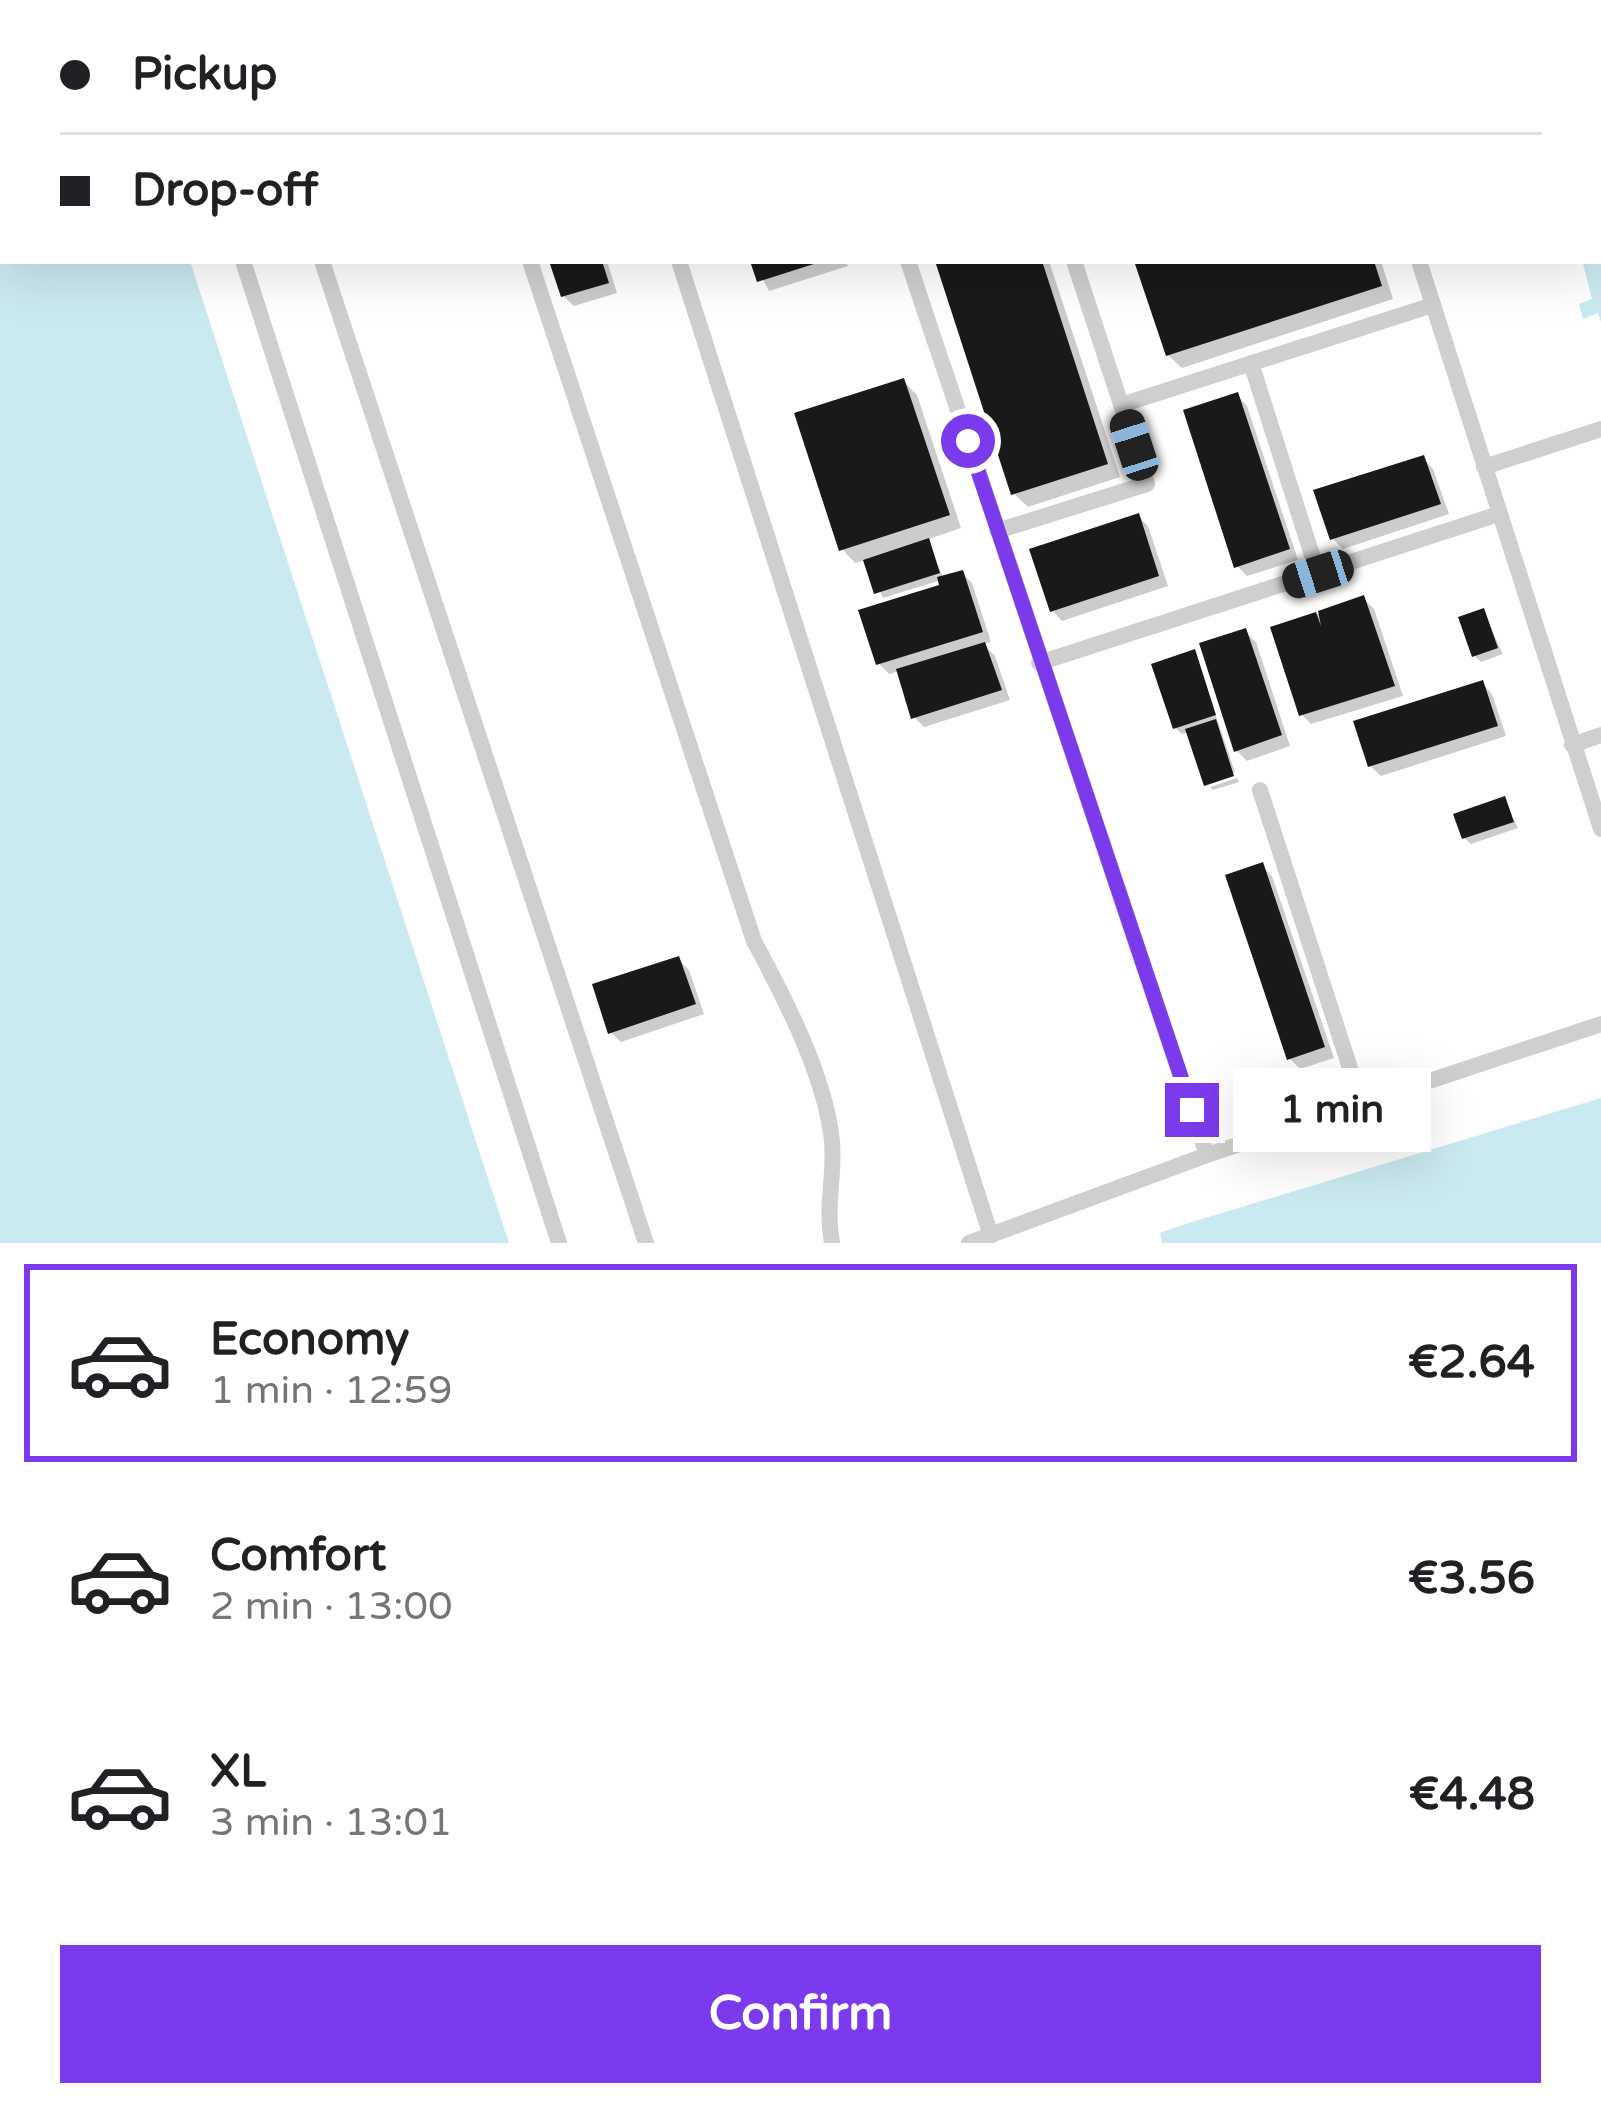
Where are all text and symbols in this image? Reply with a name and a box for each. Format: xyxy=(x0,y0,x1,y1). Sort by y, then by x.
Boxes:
text: Pickup xyxy=(132,48,277,102)
text: Drop-off xyxy=(132,164,318,218)
car xyxy=(1106,405,1162,485)
route start xyxy=(941,414,995,468)
car xyxy=(1278,546,1358,602)
callout: 1 min xyxy=(1234,1068,1432,1152)
route end xyxy=(1165,1083,1219,1137)
text: 1 min xyxy=(1280,1086,1384,1133)
icon: car xyxy=(66,1309,174,1417)
text: Economy xyxy=(210,1313,409,1367)
text: €2.64 xyxy=(1408,1336,1535,1390)
text: 1 min · 12:59 xyxy=(210,1367,452,1414)
icon: car xyxy=(66,1525,174,1633)
text: Comfort xyxy=(210,1529,386,1583)
text: €3.56 xyxy=(1408,1552,1535,1606)
text: 2 min · 13:00 xyxy=(210,1583,452,1630)
icon: car xyxy=(66,1741,174,1849)
text: XL xyxy=(210,1745,266,1799)
text: €4.48 xyxy=(1409,1768,1535,1822)
text: 3 min · 13:01 xyxy=(210,1799,452,1846)
button: Confirm xyxy=(60,1945,1541,2083)

